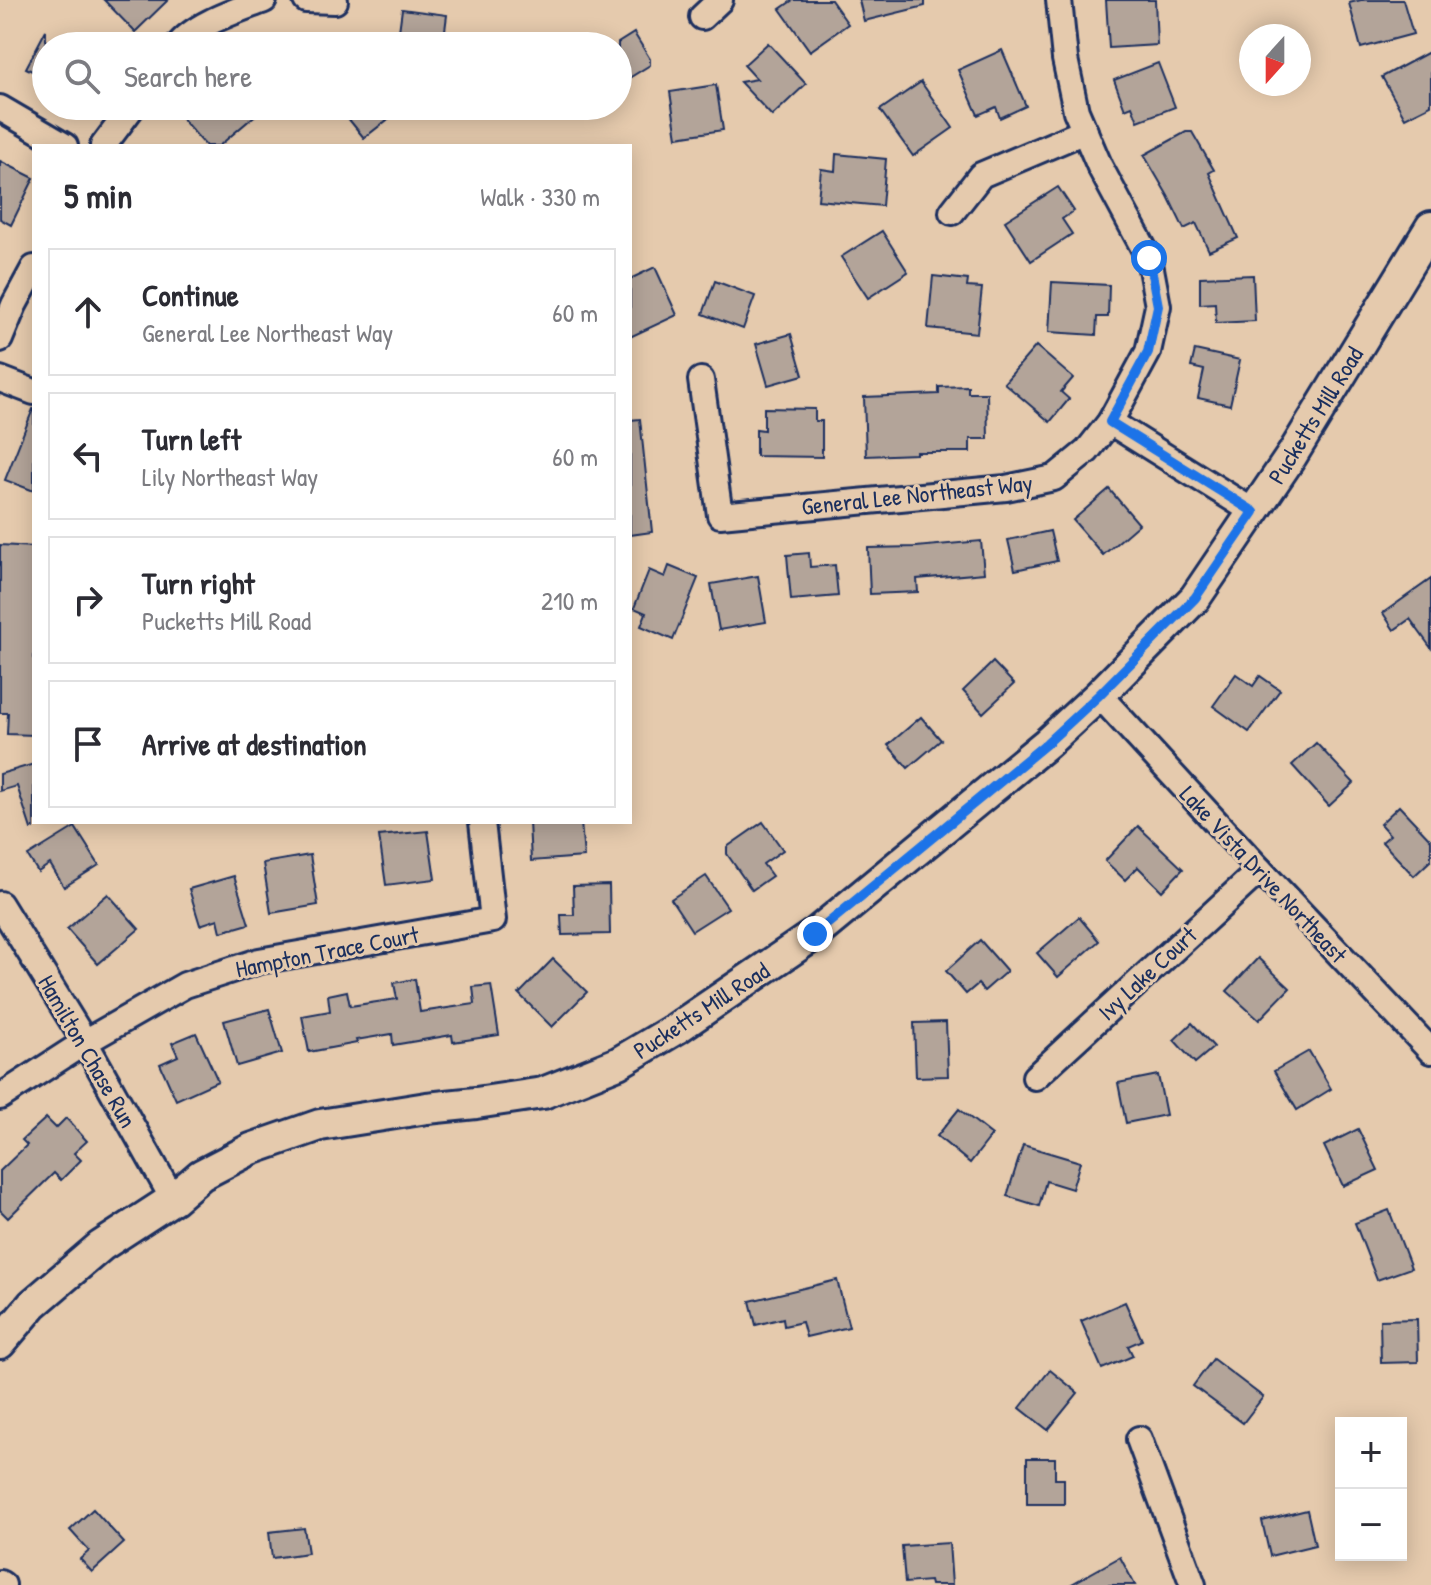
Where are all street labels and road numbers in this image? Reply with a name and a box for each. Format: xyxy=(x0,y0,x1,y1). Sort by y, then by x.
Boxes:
street label: Pucketts Mill Road xyxy=(1260,340,1370,490)
street label: General Lee Northeast Way xyxy=(800,466,1034,522)
street label: Lake Vista Drive Northeast xyxy=(1173,778,1355,970)
street label: Hampton Trace Court xyxy=(233,917,422,984)
street label: Ivy Lake Court xyxy=(1091,918,1204,1027)
street label: Pucketts Mill Road xyxy=(627,954,775,1066)
street label: Hamilton Chase Run xyxy=(31,969,145,1133)

